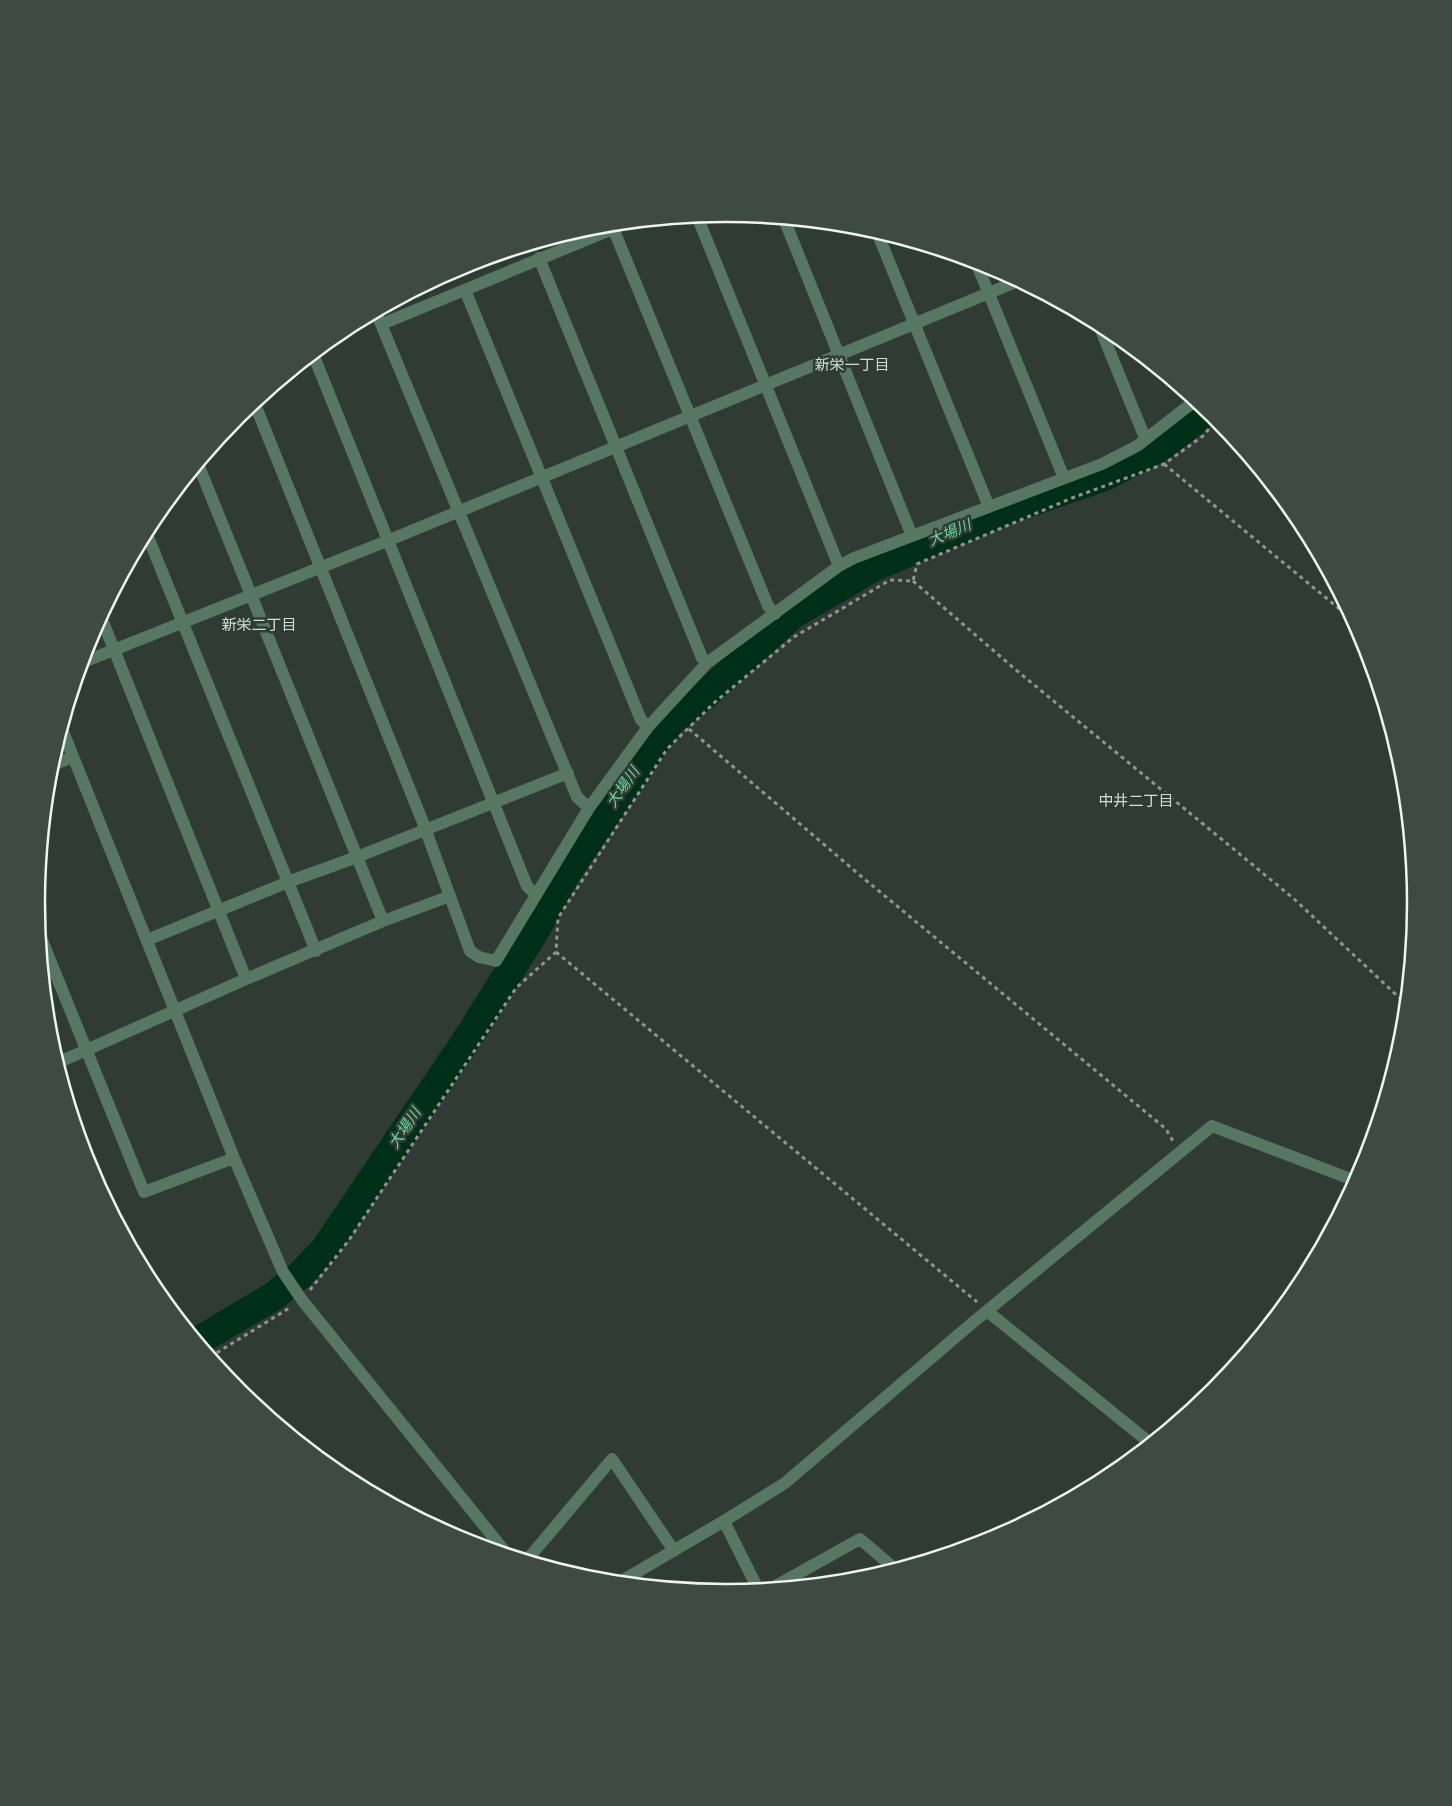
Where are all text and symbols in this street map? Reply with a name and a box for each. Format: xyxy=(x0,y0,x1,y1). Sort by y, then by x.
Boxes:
district label: 新栄一丁目 xyxy=(814,357,890,376)
water label: 大場川 xyxy=(926,516,976,552)
district label: 新栄二丁目 xyxy=(221,617,297,636)
water label: 大場川 xyxy=(603,762,646,812)
district label: 中井二丁目 xyxy=(1098,792,1174,812)
water label: 大場川 xyxy=(386,1103,428,1153)

